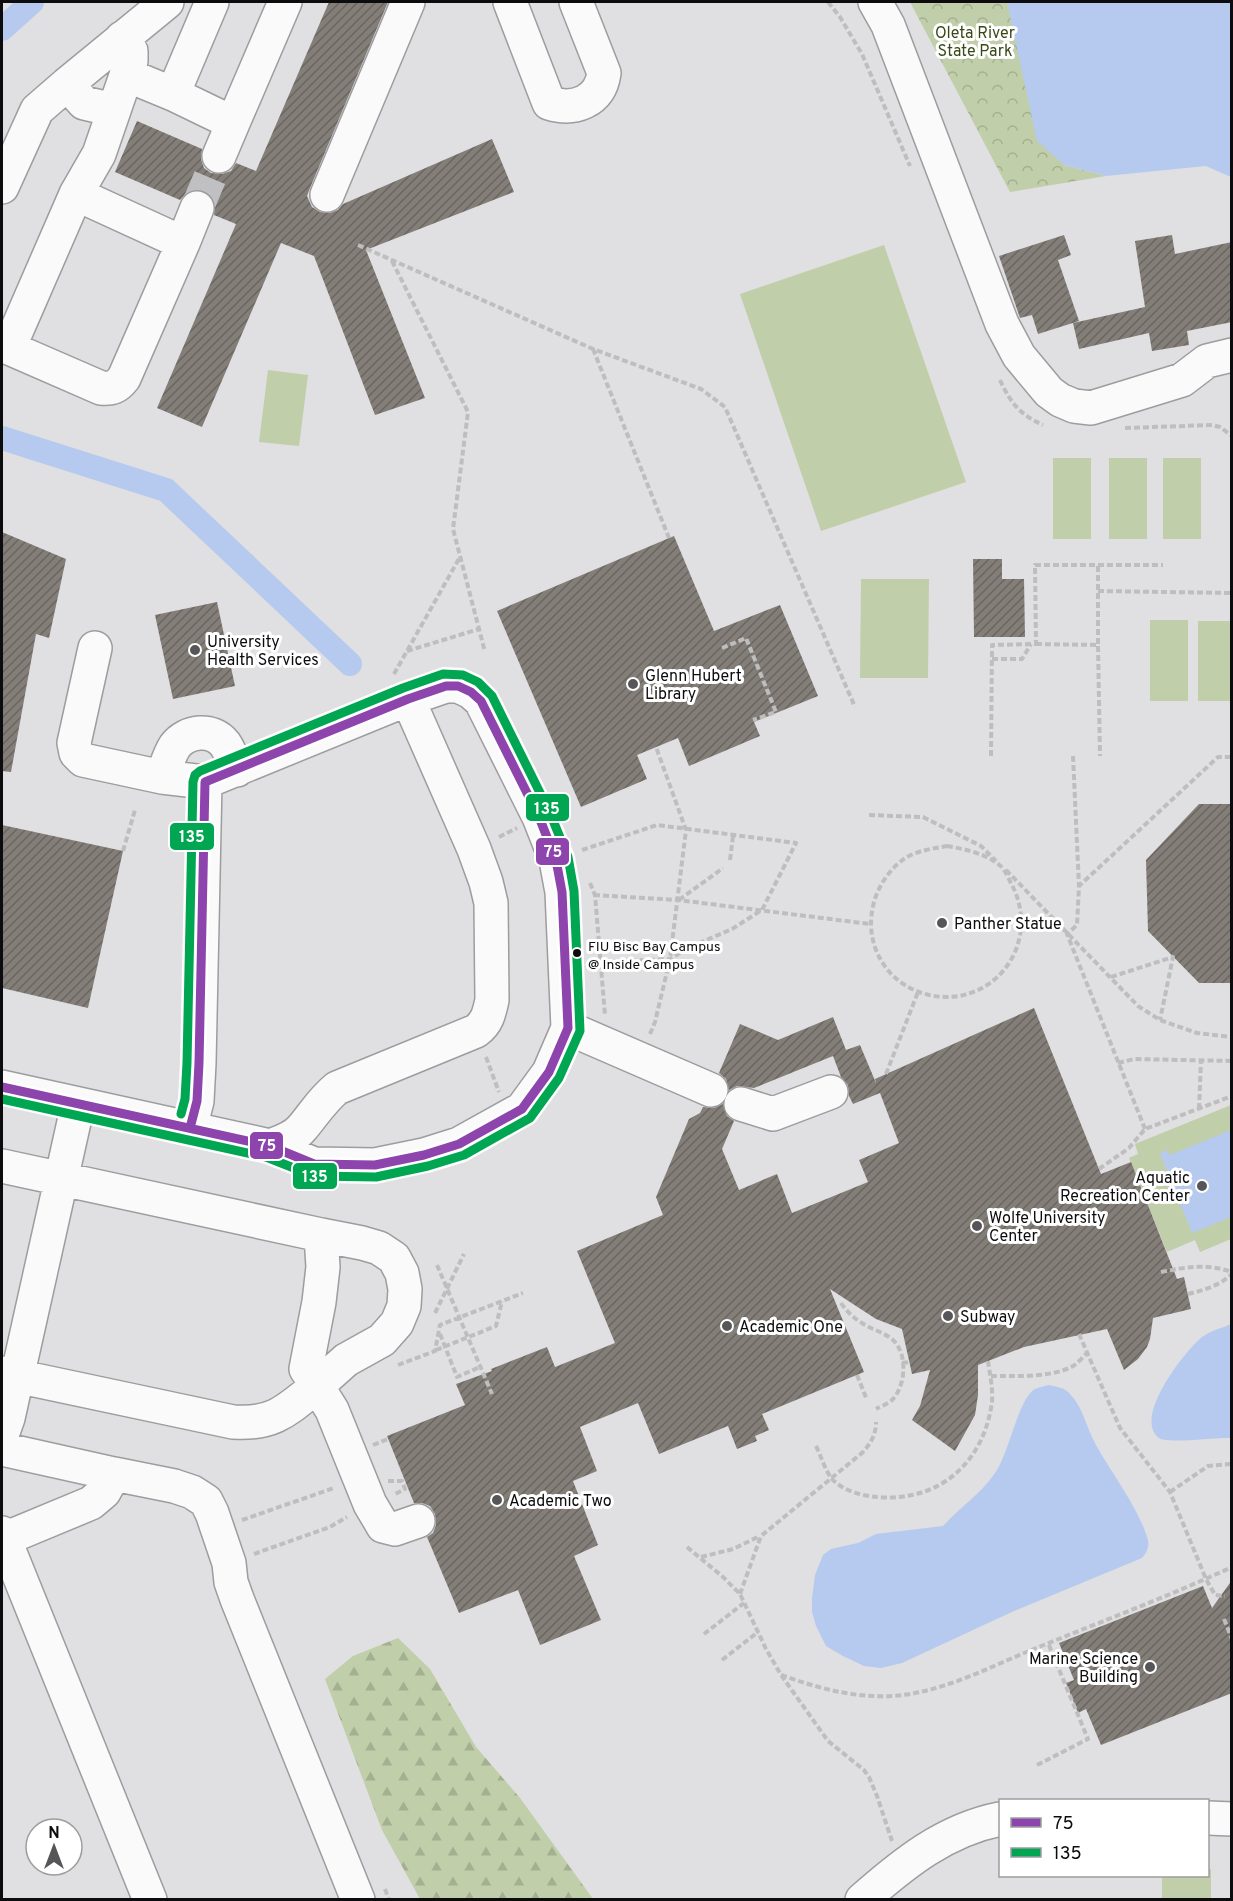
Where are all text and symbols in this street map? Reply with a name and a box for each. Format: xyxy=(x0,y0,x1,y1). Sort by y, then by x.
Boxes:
park label: Oleta River State Park xyxy=(935,24,1015,62)
place label: University Health Services xyxy=(207,633,319,671)
marker: University Health Services xyxy=(188,643,202,657)
place label: Glenn Hubert Library xyxy=(645,667,742,705)
marker: Glenn Hubert Library xyxy=(626,677,640,691)
line badge: 135 xyxy=(525,793,570,822)
text: 135 xyxy=(534,800,560,820)
line badge: 135 xyxy=(169,822,215,851)
text: 135 xyxy=(179,828,205,848)
line badge: 75 xyxy=(535,837,570,866)
text: 75 xyxy=(544,843,562,863)
place label: Panther Statue xyxy=(954,915,1062,935)
marker: Panther Statue xyxy=(935,916,949,930)
place label: FIU Bisc Bay Campus @ Inside Campus xyxy=(588,939,721,974)
marker: FIU Bisc Bay Campus @ Inside Campus xyxy=(571,947,583,959)
line badge: 75 xyxy=(249,1131,284,1160)
text: 75 xyxy=(258,1137,276,1157)
line badge: 135 xyxy=(292,1162,338,1190)
text: 135 xyxy=(302,1168,328,1188)
place label: Aquatic Recreation Center xyxy=(1060,1169,1190,1207)
marker: Aquatic Recreation Center xyxy=(1195,1179,1209,1193)
place label: Wolfe University Center xyxy=(989,1209,1105,1247)
marker: Wolfe University Center xyxy=(970,1219,984,1233)
place label: Subway xyxy=(960,1308,1016,1328)
marker: Subway xyxy=(941,1309,955,1323)
place label: Academic One xyxy=(739,1318,843,1338)
marker: Academic One xyxy=(720,1319,734,1333)
place label: Academic Two xyxy=(509,1492,612,1512)
marker: Academic Two xyxy=(490,1493,504,1507)
place label: Marine Science Building xyxy=(1029,1650,1138,1688)
marker: Marine Science Building xyxy=(1143,1660,1157,1674)
legend xyxy=(999,1799,1209,1877)
text: 75 xyxy=(1053,1813,1074,1836)
north arrow xyxy=(24,1817,84,1877)
text: N xyxy=(48,1824,60,1844)
text: 135 xyxy=(1053,1843,1082,1866)

